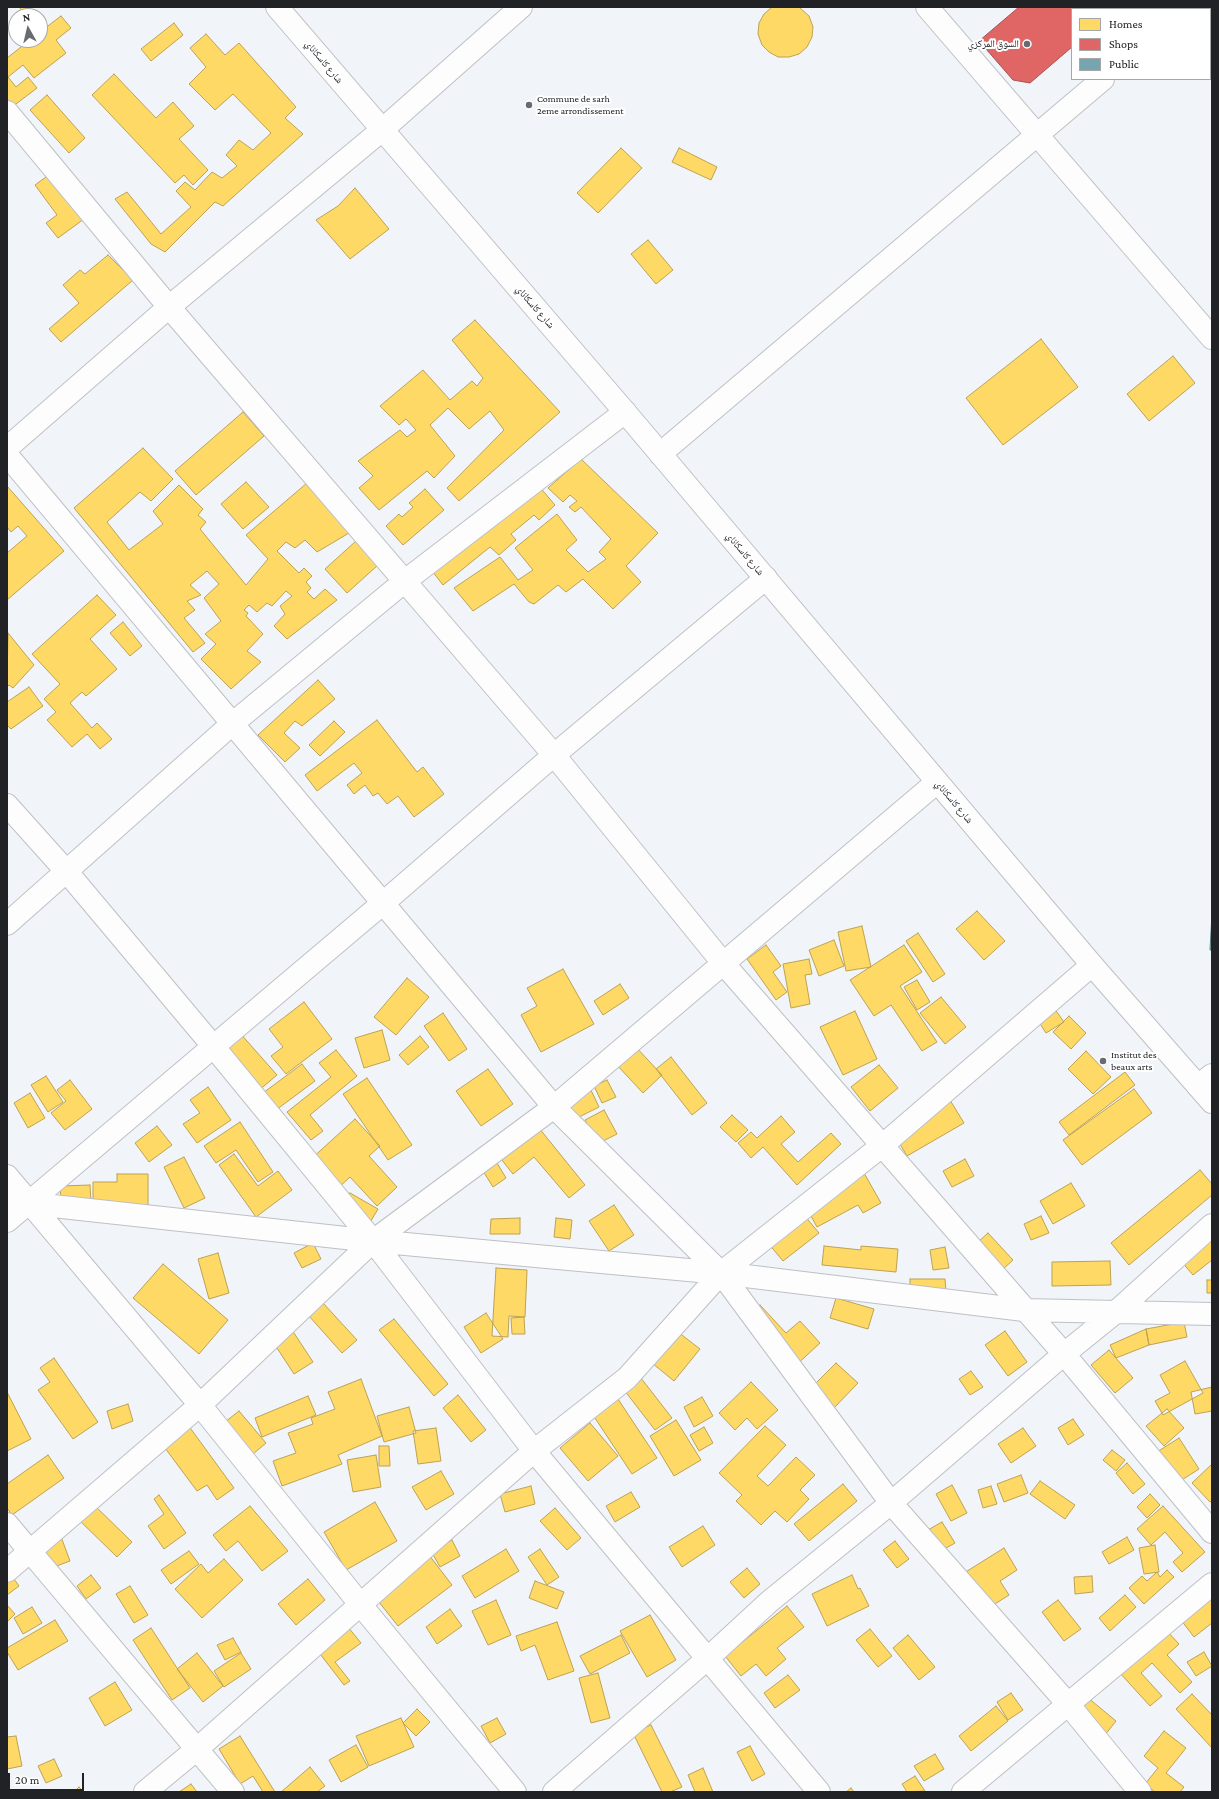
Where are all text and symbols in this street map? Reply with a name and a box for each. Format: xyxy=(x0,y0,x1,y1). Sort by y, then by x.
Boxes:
north arrow xyxy=(8,8,48,48)
legend xyxy=(1071,8,1211,80)
text: N xyxy=(22,11,31,24)
text: Homes xyxy=(1109,17,1142,31)
text: Shops xyxy=(1109,37,1138,51)
street label: شارع كاسكاناي xyxy=(302,38,346,86)
place label: السوق المركزي xyxy=(968,38,1019,50)
marker: السوق المركزي xyxy=(1022,39,1032,49)
text: Public xyxy=(1109,57,1139,71)
place label: Commune de sarh 2eme arrondissement xyxy=(537,93,624,116)
marker: Commune de sarh 2eme arrondissement xyxy=(524,100,534,110)
street label: شارع كاسكاناي xyxy=(513,283,557,331)
street label: شارع كاسكاناي xyxy=(723,530,767,578)
street label: شارع كاسكاناي xyxy=(932,778,976,826)
place label: Institut des beaux arts xyxy=(1111,1049,1157,1072)
marker: Institut des beaux arts xyxy=(1098,1056,1108,1066)
scale bar xyxy=(10,1765,86,1791)
text: 20 m xyxy=(15,1773,39,1787)

